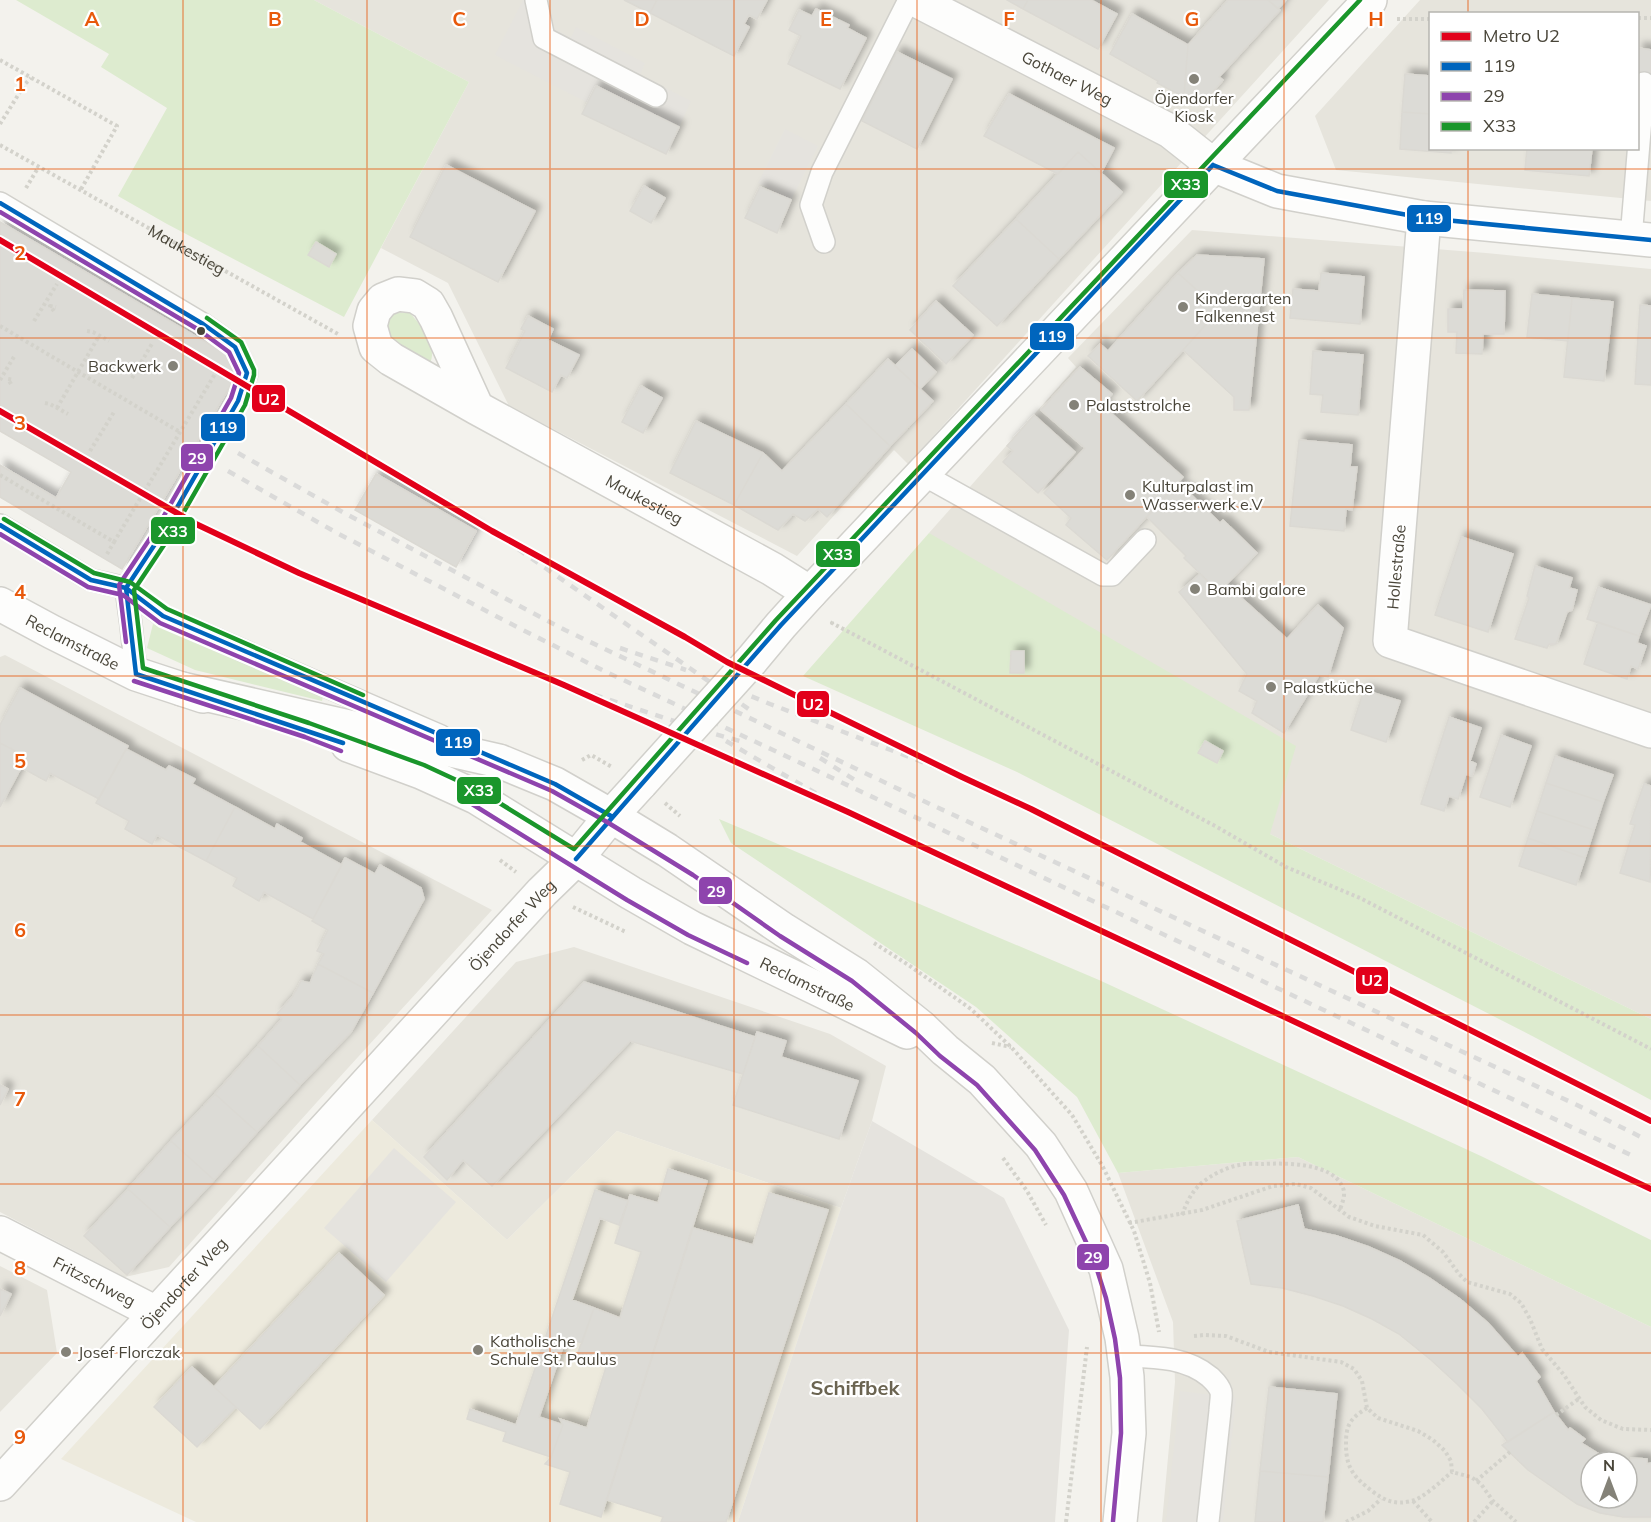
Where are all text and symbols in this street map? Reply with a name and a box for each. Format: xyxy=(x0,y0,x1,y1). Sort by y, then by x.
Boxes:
text: A xyxy=(85,6,100,31)
text: B xyxy=(268,6,282,31)
text: C xyxy=(452,6,466,31)
text: D xyxy=(634,6,650,31)
text: E xyxy=(820,6,832,31)
text: F xyxy=(1003,6,1015,31)
text: G xyxy=(1185,6,1199,31)
text: H xyxy=(1368,6,1384,31)
legend xyxy=(1429,12,1639,150)
text: Metro U2 xyxy=(1483,24,1560,47)
street label: Gothaer Weg xyxy=(1018,46,1116,110)
text: 119 xyxy=(1483,54,1515,77)
text: 1 xyxy=(14,71,26,96)
marker: Öjendorfer Kiosk xyxy=(1187,72,1201,86)
text: 29 xyxy=(1483,84,1505,107)
place label: Öjendorfer Kiosk xyxy=(1155,88,1234,126)
text: X33 xyxy=(1483,114,1516,137)
line badge: X33 xyxy=(1163,170,1209,199)
text: X33 xyxy=(1170,174,1201,194)
line badge: 119 xyxy=(1406,204,1452,233)
text: 119 xyxy=(1415,208,1443,228)
street label: Maukestieg xyxy=(145,220,229,279)
text: 2 xyxy=(14,240,26,265)
place label: Kindergarten Falkennest xyxy=(1195,288,1291,326)
marker: Kindergarten Falkennest xyxy=(1176,300,1190,314)
line badge: 119 xyxy=(1029,322,1075,351)
unlabelled marker xyxy=(195,325,207,337)
text: 119 xyxy=(1038,326,1066,346)
place label: Backwerk xyxy=(88,356,162,376)
marker: Backwerk xyxy=(166,359,180,373)
line badge: U2 xyxy=(251,384,286,413)
text: U2 xyxy=(258,389,280,409)
place label: Palaststrolche xyxy=(1086,395,1191,415)
marker: Palaststrolche xyxy=(1067,398,1081,412)
text: 3 xyxy=(14,410,26,435)
line badge: 119 xyxy=(200,413,246,442)
text: 119 xyxy=(209,417,237,437)
line badge: 29 xyxy=(180,443,214,472)
text: 29 xyxy=(187,448,207,468)
street label: Maukestieg xyxy=(602,470,686,528)
place label: Kulturpalast im Wasserwerk e.V xyxy=(1142,476,1264,514)
marker: Kulturpalast im Wasserwerk e.V xyxy=(1123,488,1137,502)
line badge: X33 xyxy=(150,516,196,545)
text: X33 xyxy=(157,521,188,541)
street label: Hollestraße xyxy=(1382,524,1410,610)
line badge: X33 xyxy=(815,540,861,568)
text: X33 xyxy=(822,544,853,564)
text: 4 xyxy=(14,579,26,604)
place label: Bambi galore xyxy=(1207,579,1306,599)
marker: Bambi galore xyxy=(1188,582,1202,596)
street label: Reclamstraße xyxy=(22,610,123,674)
place label: Palastküche xyxy=(1283,677,1373,697)
marker: Palastküche xyxy=(1264,680,1278,694)
line badge: U2 xyxy=(796,690,830,718)
text: U2 xyxy=(802,694,824,714)
line badge: 119 xyxy=(435,728,481,757)
text: 119 xyxy=(444,732,472,752)
text: 5 xyxy=(14,748,26,773)
line badge: X33 xyxy=(456,776,502,805)
text: X33 xyxy=(463,780,494,800)
street label: Öjendorfer Weg xyxy=(465,875,559,975)
line badge: 29 xyxy=(698,876,733,905)
text: 29 xyxy=(706,881,726,901)
text: 6 xyxy=(14,917,26,942)
street label: Reclamstraße xyxy=(757,952,858,1015)
line badge: U2 xyxy=(1355,966,1389,995)
text: U2 xyxy=(1361,970,1383,990)
text: 7 xyxy=(14,1086,26,1111)
street label: Öjendorfer Weg xyxy=(136,1233,231,1334)
line badge: 29 xyxy=(1076,1243,1110,1271)
text: 29 xyxy=(1083,1247,1103,1267)
street label: Fritzschweg xyxy=(50,1252,139,1311)
text: 8 xyxy=(14,1255,26,1280)
place label: Katholische Schule St. Paulus xyxy=(490,1331,617,1369)
place label: Josef Florczak xyxy=(78,1342,181,1362)
marker: Katholische Schule St. Paulus xyxy=(471,1343,485,1357)
marker: Josef Florczak xyxy=(59,1345,73,1359)
district label: Schiffbek xyxy=(811,1375,900,1400)
text: 9 xyxy=(14,1424,26,1449)
north arrow xyxy=(1579,1450,1639,1510)
text: N xyxy=(1603,1455,1615,1475)

